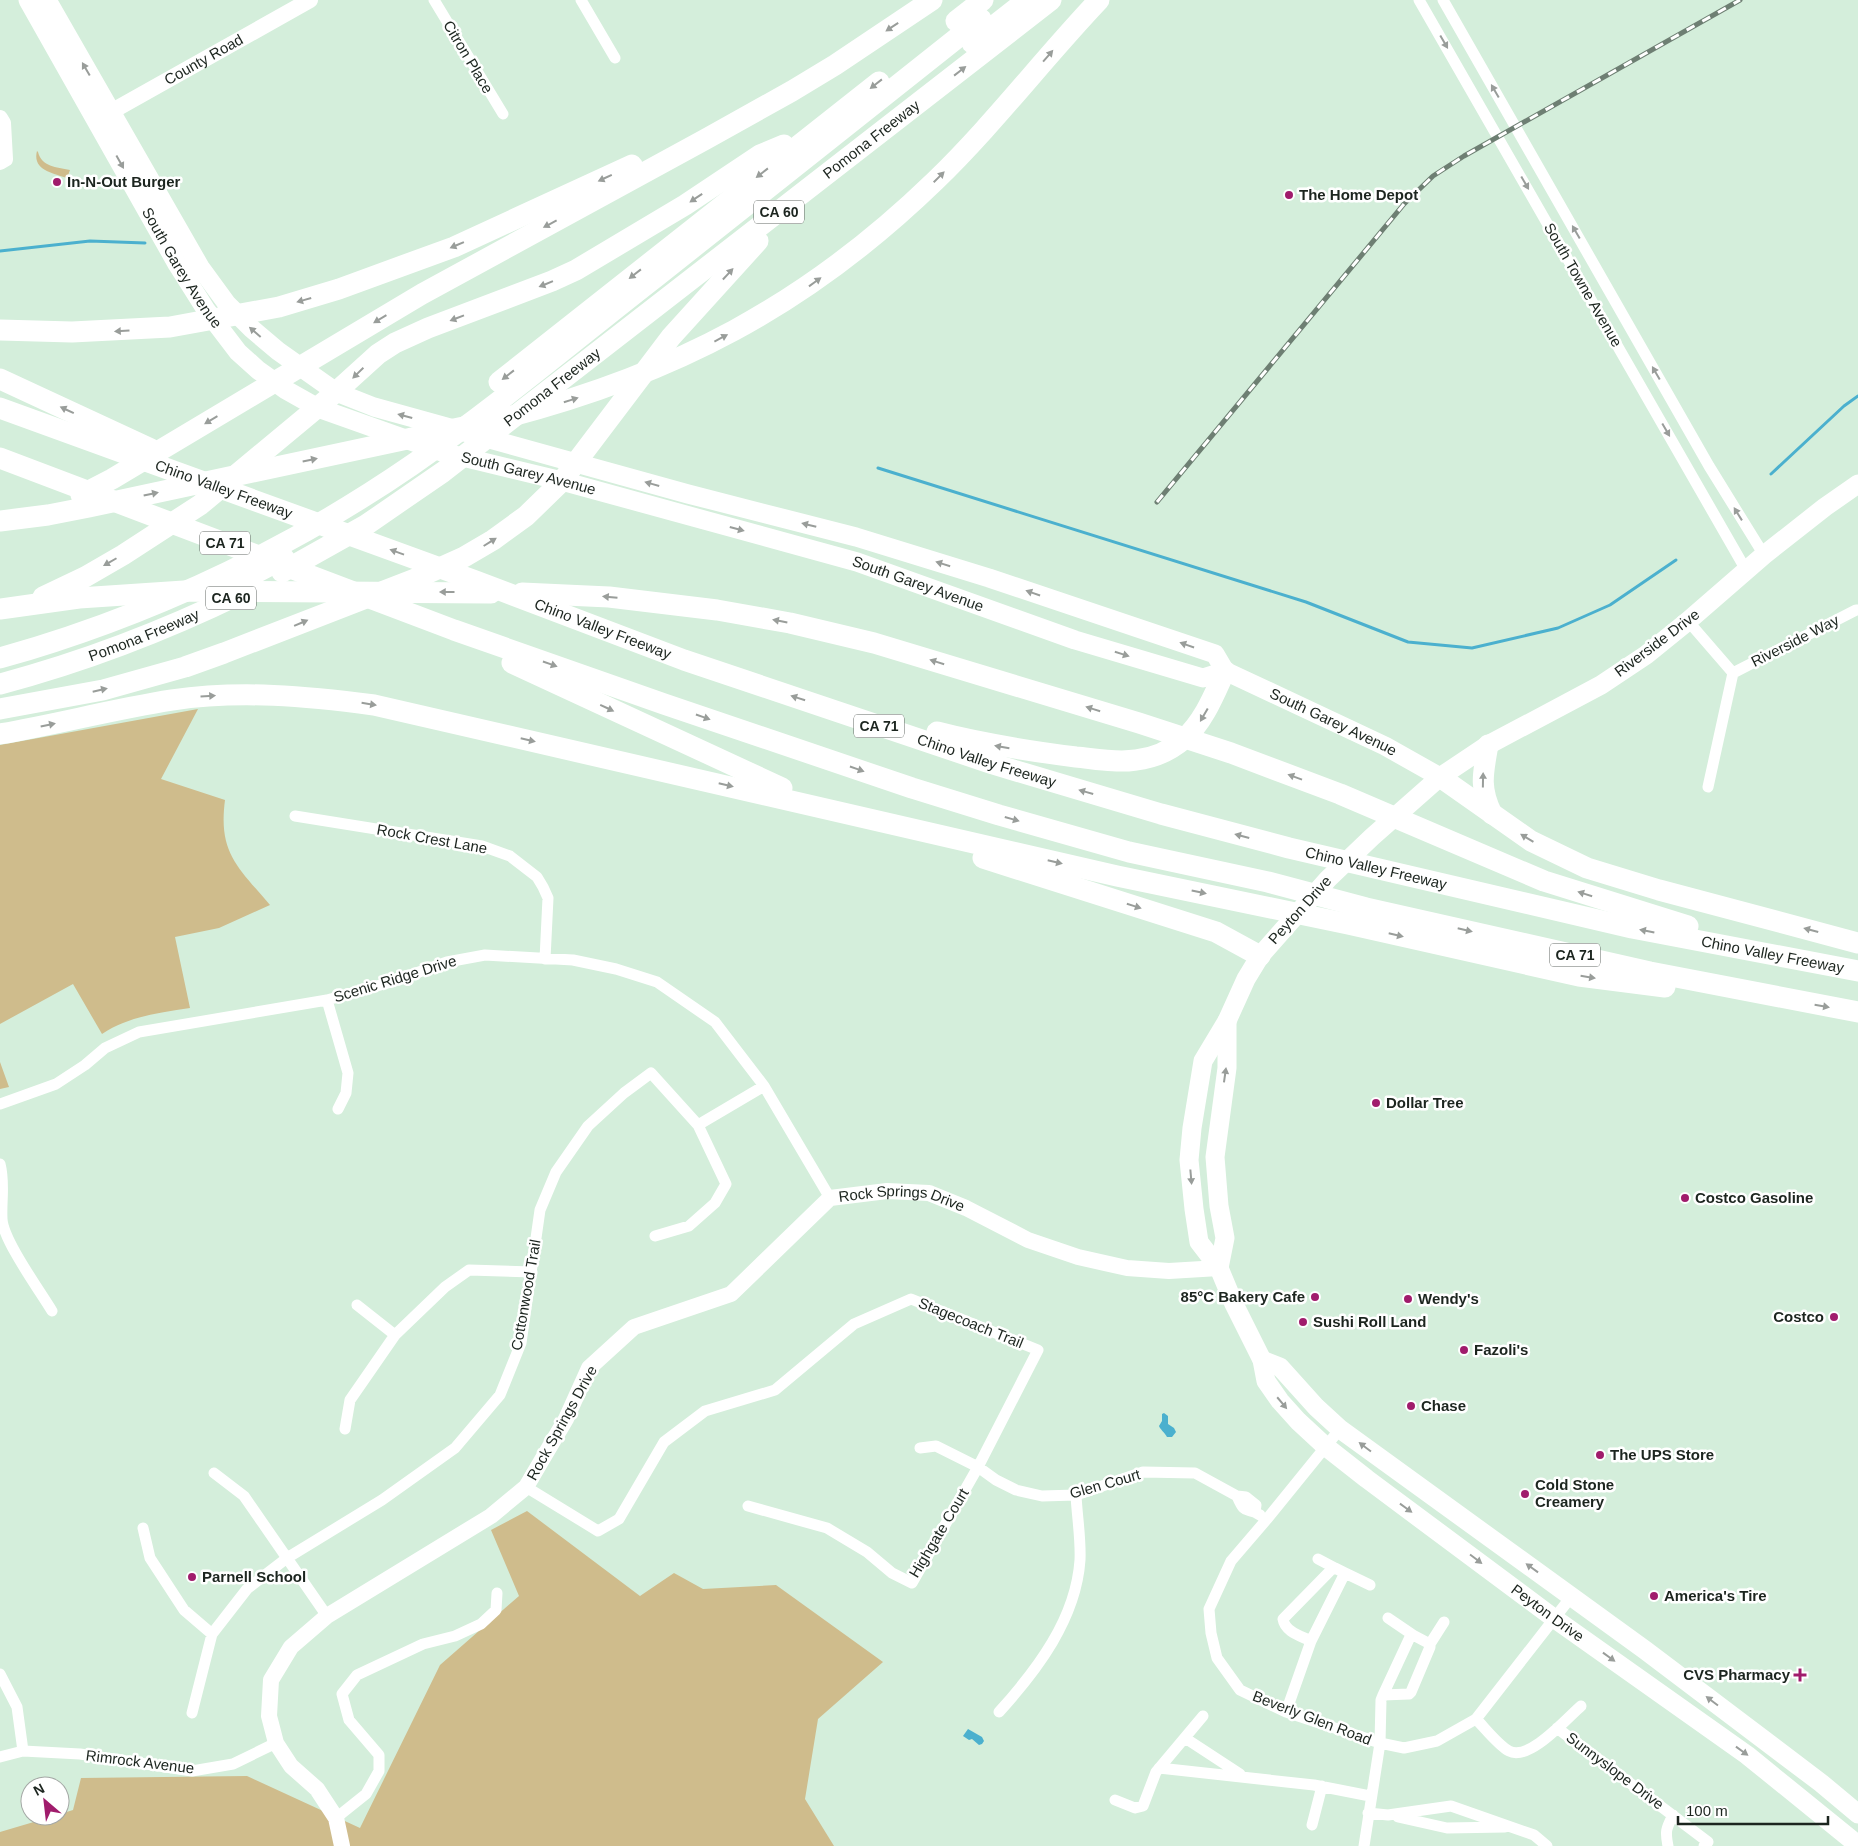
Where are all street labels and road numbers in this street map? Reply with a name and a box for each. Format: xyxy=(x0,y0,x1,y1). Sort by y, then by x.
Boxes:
street label: Citron Place xyxy=(440,17,497,96)
street label: County Road xyxy=(161,30,246,88)
street label: Pomona Freeway xyxy=(819,96,923,182)
road number: CA 60 xyxy=(754,200,804,223)
street label: South Garey Avenue xyxy=(139,204,226,331)
street label: South Towne Avenue xyxy=(1541,220,1626,350)
street label: Pomona Freeway xyxy=(500,344,604,430)
street label: South Garey Avenue xyxy=(460,448,598,498)
street label: Chino Valley Freeway xyxy=(153,456,295,522)
road number: CA 71 xyxy=(200,532,250,554)
street label: South Garey Avenue xyxy=(850,552,986,615)
road number: CA 60 xyxy=(206,586,256,610)
street label: Chino Valley Freeway xyxy=(532,595,674,663)
street label: Pomona Freeway xyxy=(86,605,202,664)
street label: Riverside Drive xyxy=(1611,605,1702,680)
street label: Riverside Way xyxy=(1748,611,1842,670)
street label: South Garey Avenue xyxy=(1267,684,1400,759)
road number: CA 71 xyxy=(854,714,904,738)
street label: Chino Valley Freeway xyxy=(915,730,1059,790)
street label: Rock Crest Lane xyxy=(376,820,489,857)
street label: Chino Valley Freeway xyxy=(1304,843,1449,893)
street label: Peyton Drive xyxy=(1265,872,1335,947)
street label: Chino Valley Freeway xyxy=(1700,932,1846,976)
road number: CA 71 xyxy=(1550,944,1600,966)
street label: Scenic Ridge Drive xyxy=(331,952,458,1005)
street label: Rock Springs Drive xyxy=(837,1182,967,1215)
street label: Cottonwood Trail xyxy=(507,1238,544,1352)
street label: Stagecoach Trail xyxy=(916,1294,1026,1351)
street label: Rock Springs Drive xyxy=(523,1362,600,1483)
street label: Glen Court xyxy=(1068,1465,1143,1502)
street label: Highgate Court xyxy=(905,1484,972,1580)
street label: Peyton Drive xyxy=(1508,1580,1587,1645)
street label: Beverly Glen Road xyxy=(1250,1687,1374,1748)
street label: Sunnyslope Drive xyxy=(1563,1728,1667,1813)
street label: Rimrock Avenue xyxy=(85,1746,195,1777)

